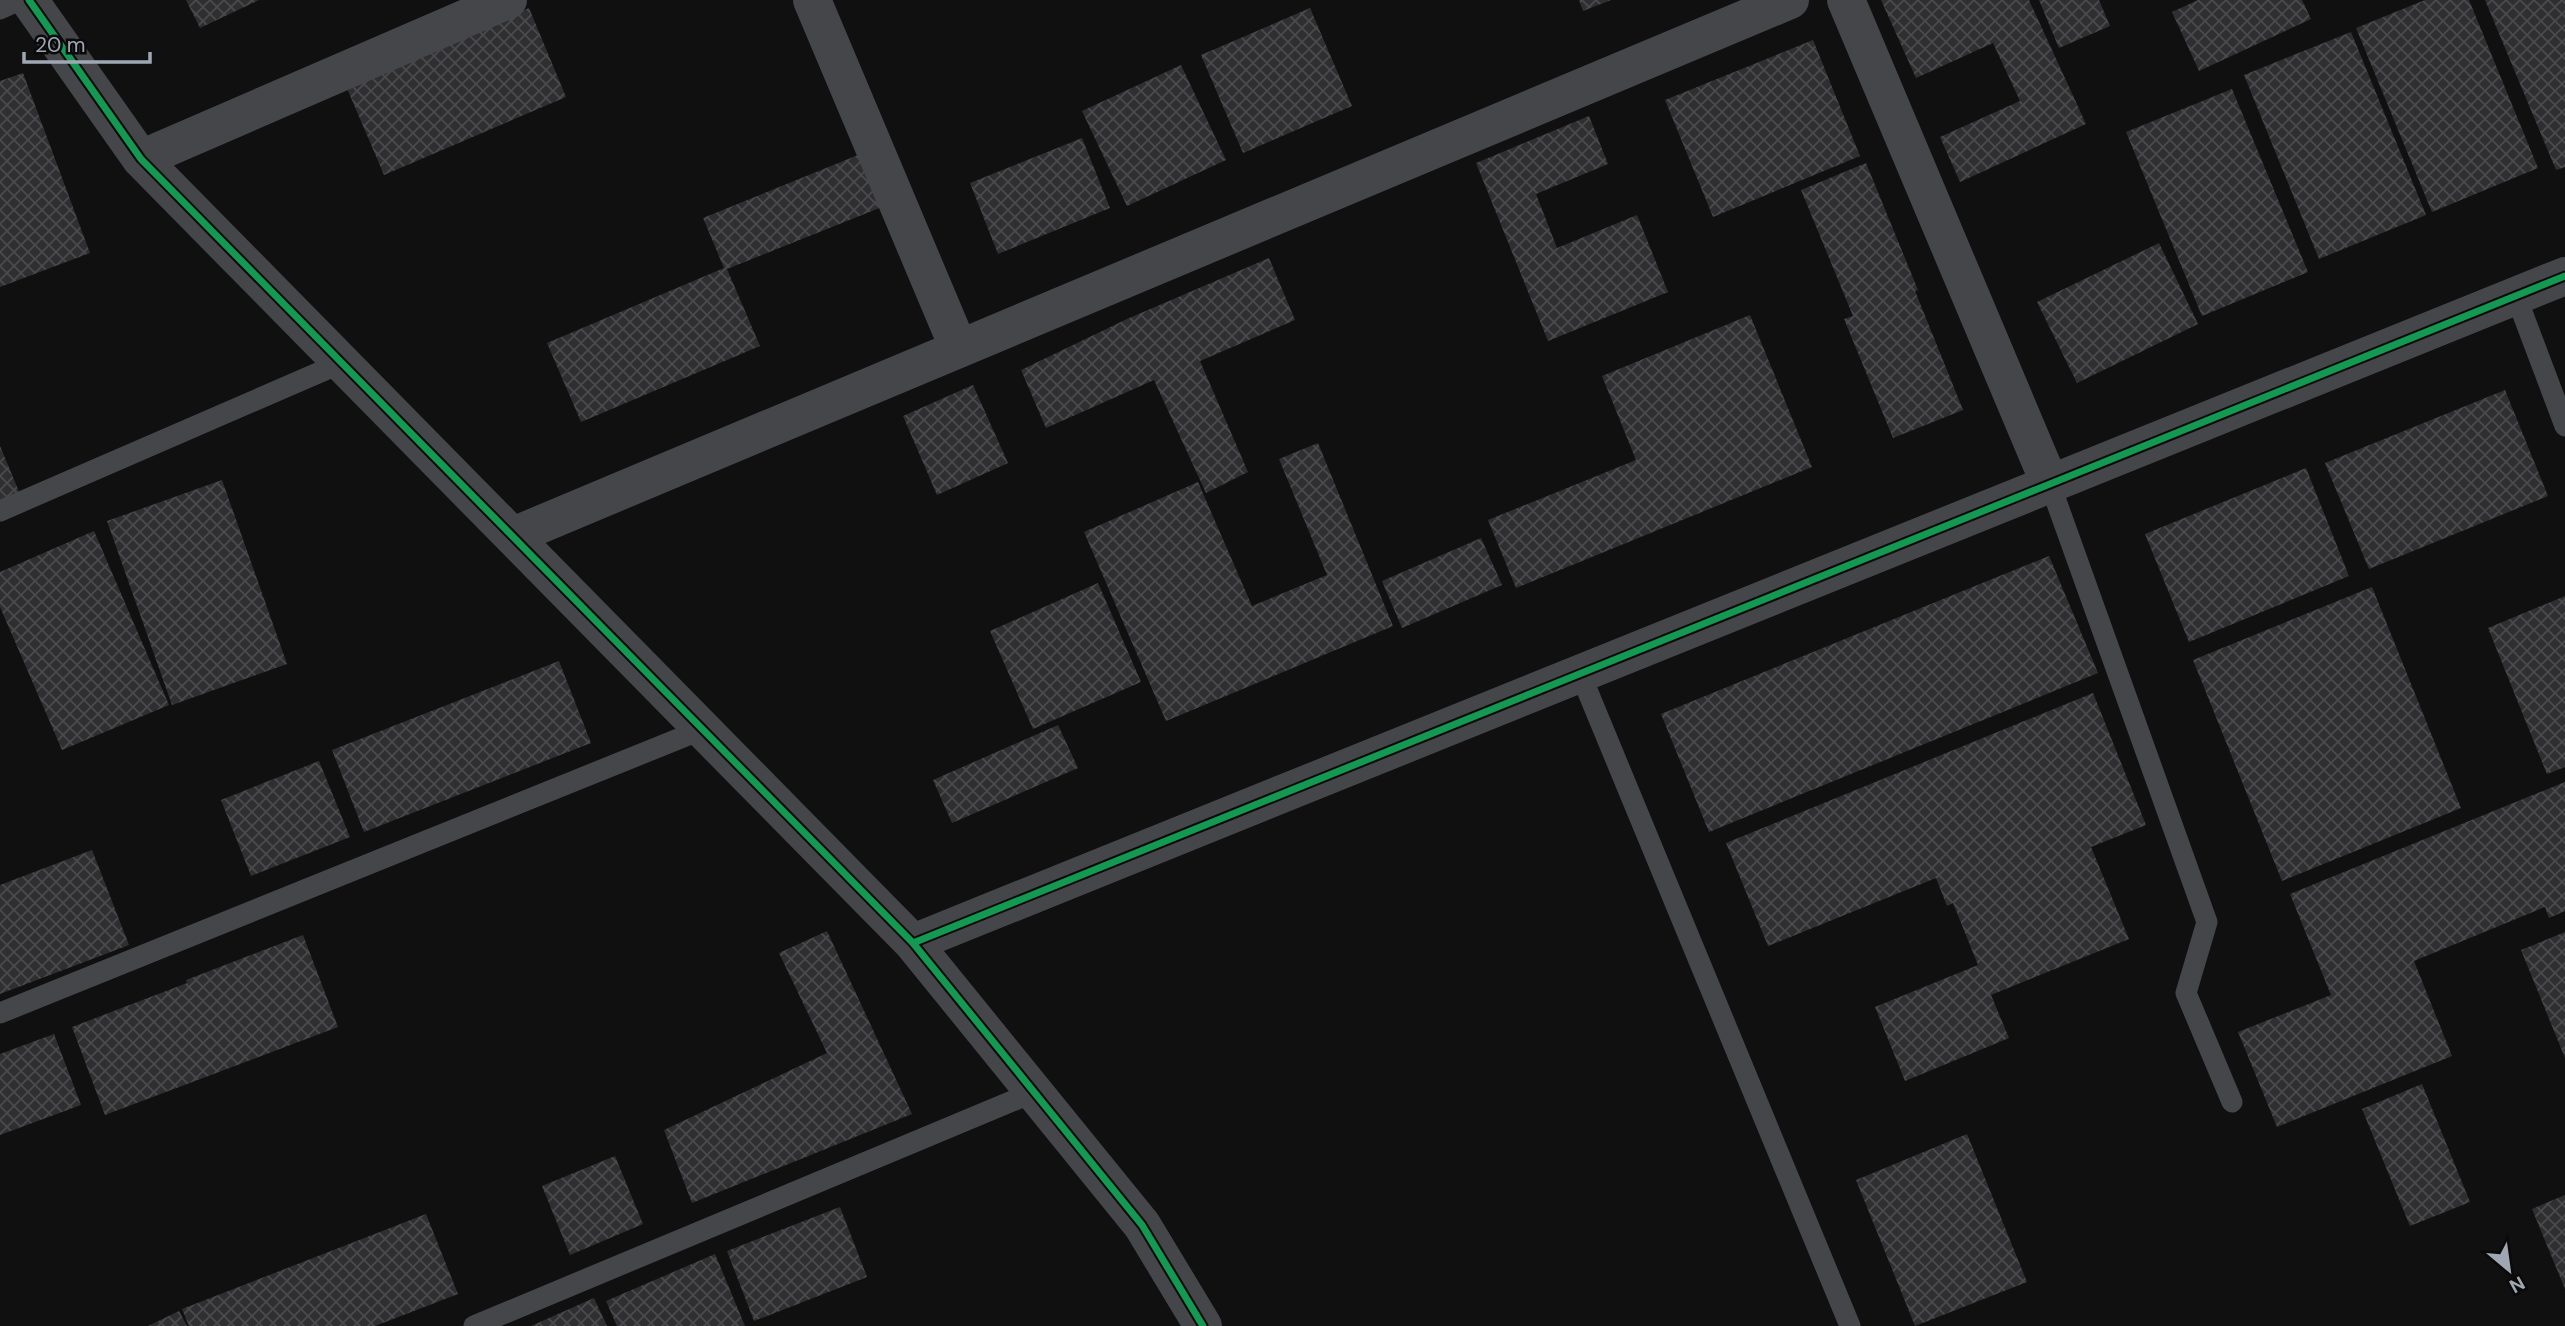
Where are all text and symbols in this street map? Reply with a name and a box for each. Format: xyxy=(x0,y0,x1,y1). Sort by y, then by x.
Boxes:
scale bar xyxy=(24,21,150,65)
text: 20 m xyxy=(35,31,86,59)
north arrow xyxy=(2474,1235,2544,1305)
text: N xyxy=(2505,1270,2529,1299)

